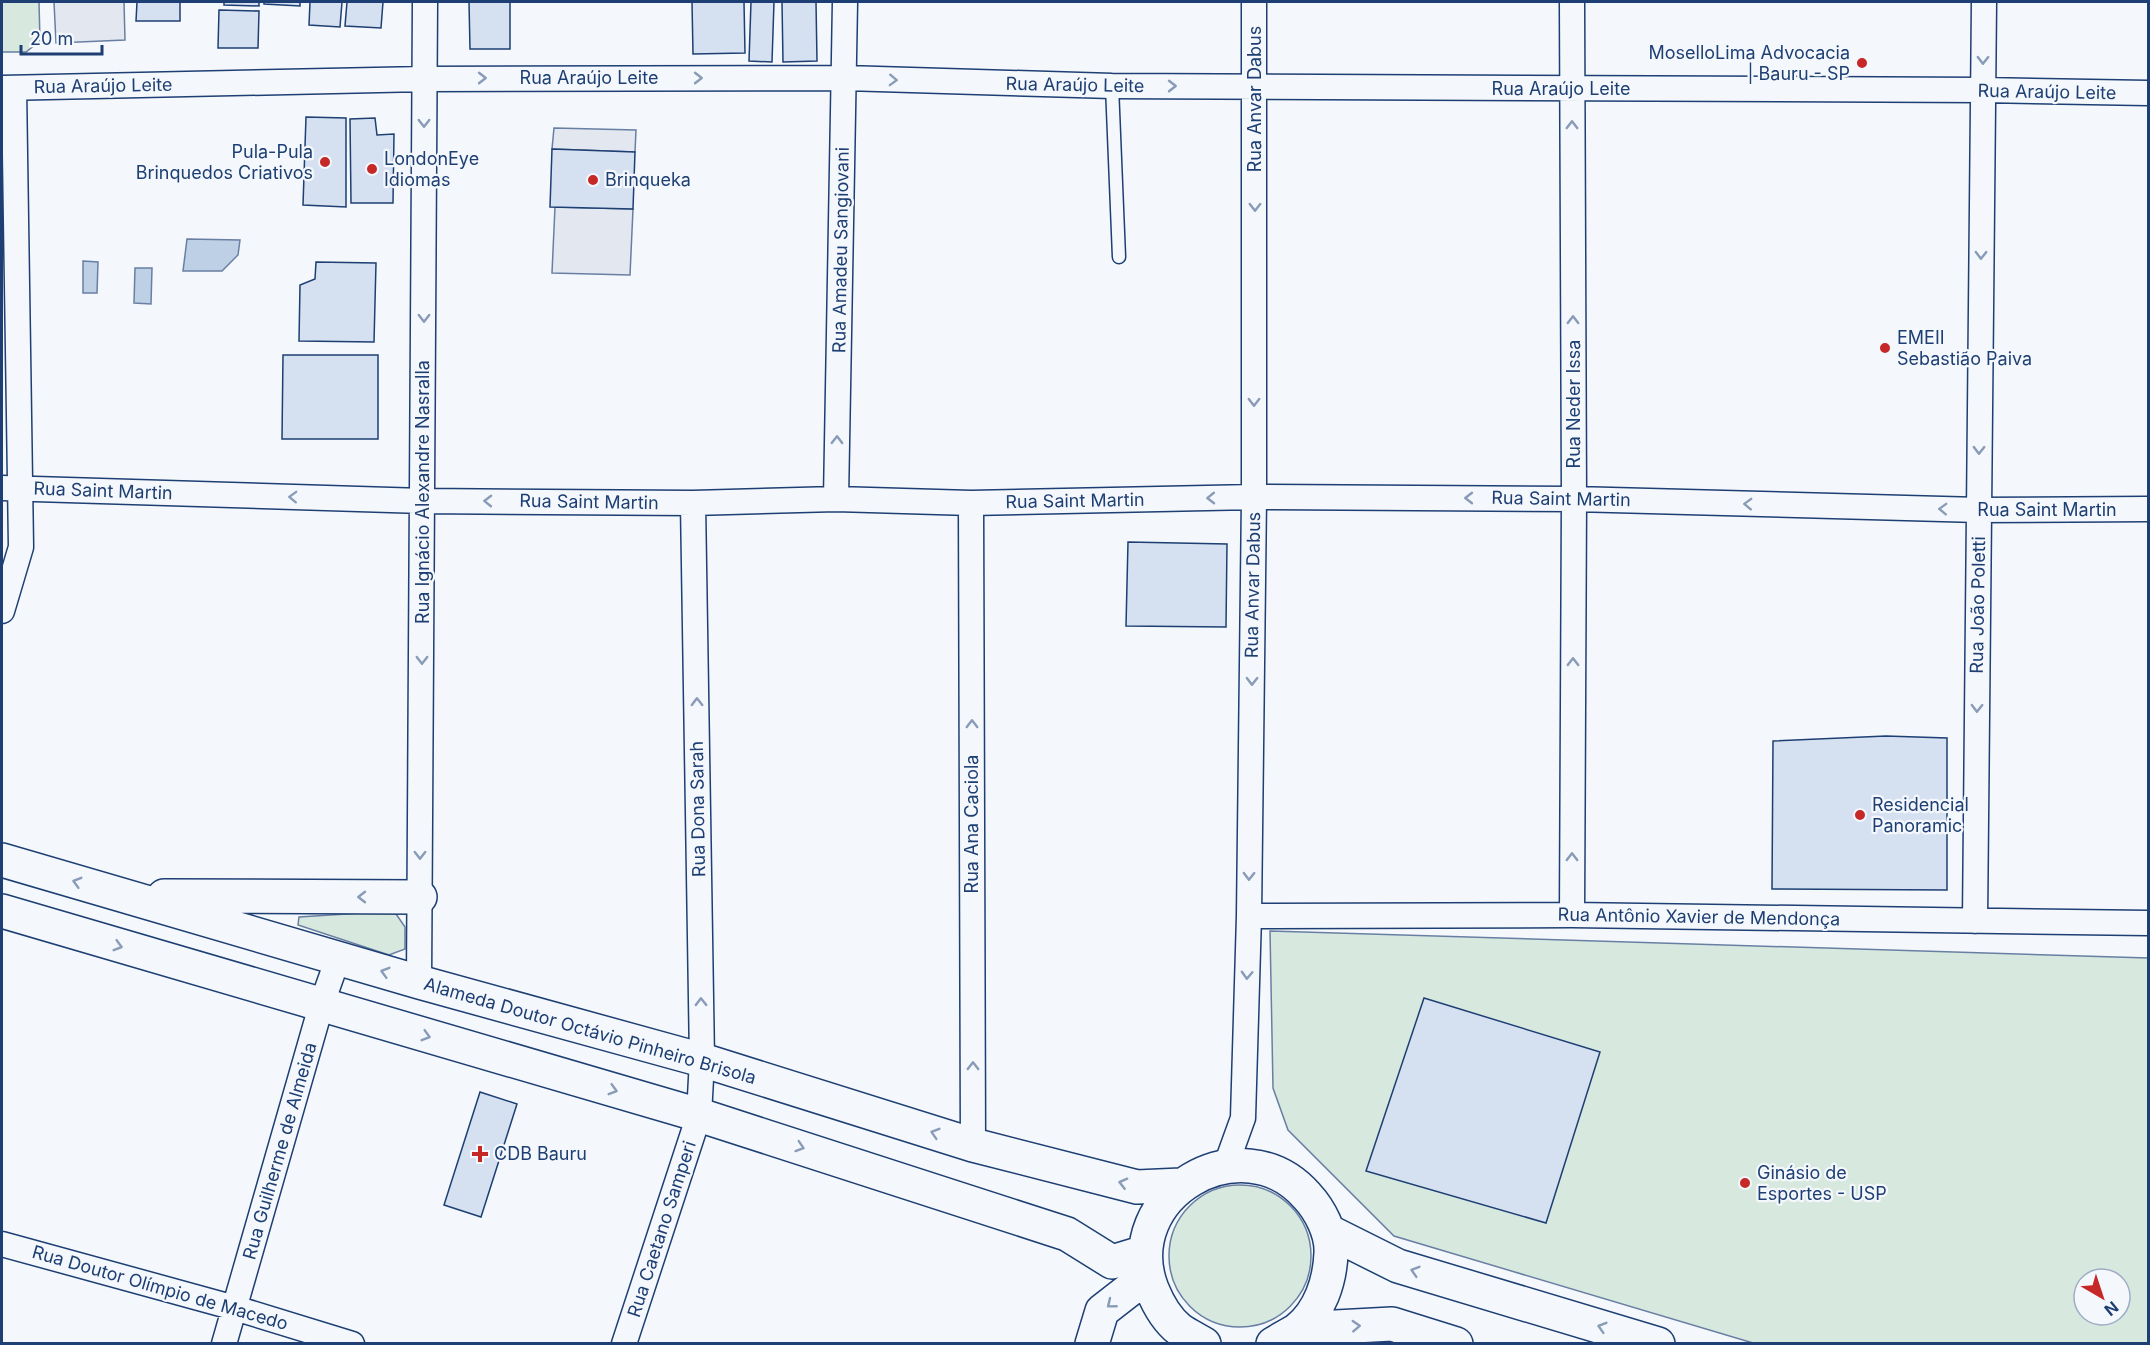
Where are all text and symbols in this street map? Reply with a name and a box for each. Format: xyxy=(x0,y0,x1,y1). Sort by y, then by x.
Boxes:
scale bar xyxy=(21,18,102,56)
street label: Rua Anvar Dabus xyxy=(1244,26,1265,172)
text: 20 m xyxy=(30,28,73,49)
place label: MoselloLima Advocacia | Bauru - SP xyxy=(1649,42,1850,84)
one-way arrow xyxy=(1977,55,1989,64)
marker: MoselloLima Advocacia | Bauru - SP xyxy=(1855,56,1869,70)
street label: Rua Araújo Leite xyxy=(520,67,658,88)
one-way arrow xyxy=(478,72,487,84)
one-way arrow xyxy=(694,72,703,84)
one-way arrow xyxy=(889,73,898,86)
street label: Rua Araújo Leite xyxy=(1005,73,1145,96)
street label: Rua Araújo Leite xyxy=(33,74,173,97)
street label: Rua Araújo Leite xyxy=(1492,78,1630,99)
one-way arrow xyxy=(1168,80,1177,92)
street label: Rua Araújo Leite xyxy=(1977,80,2117,103)
one-way arrow xyxy=(418,118,430,127)
one-way arrow xyxy=(1566,120,1578,129)
place label: Pula-Pula Brinquedos Criativos xyxy=(136,141,313,183)
street label: Rua Amadeu Sangiovani xyxy=(828,147,853,353)
place label: LondonEye Idiomas xyxy=(384,148,479,190)
marker: Pula-Pula Brinquedos Criativos xyxy=(318,155,332,169)
marker: LondonEye Idiomas xyxy=(365,162,379,176)
place label: Brinqueka xyxy=(605,169,691,190)
marker: Brinqueka xyxy=(586,173,600,187)
one-way arrow xyxy=(1249,202,1261,211)
one-way arrow xyxy=(1975,250,1987,259)
one-way arrow xyxy=(418,313,430,322)
one-way arrow xyxy=(1567,315,1579,324)
place label: EMEII Sebastião Paiva xyxy=(1897,327,2032,369)
street label: Rua Neder Issa xyxy=(1563,340,1584,468)
marker: EMEII Sebastião Paiva xyxy=(1878,341,1892,355)
street label: Rua Ignácio Alexandre Nasralla xyxy=(412,360,433,624)
one-way arrow xyxy=(1248,397,1260,406)
one-way arrow xyxy=(831,436,844,445)
one-way arrow xyxy=(1973,445,1985,454)
street label: Rua Saint Martin xyxy=(33,478,173,503)
street label: Rua Saint Martin xyxy=(1491,487,1631,510)
street label: Rua Saint Martin xyxy=(1005,489,1145,512)
one-way arrow xyxy=(288,490,297,503)
street label: Rua Saint Martin xyxy=(519,490,659,513)
one-way arrow xyxy=(1207,492,1216,504)
one-way arrow xyxy=(1465,492,1474,504)
one-way arrow xyxy=(483,495,492,507)
one-way arrow xyxy=(1744,497,1753,510)
street label: Rua Saint Martin xyxy=(1977,499,2117,520)
one-way arrow xyxy=(1939,503,1948,515)
street label: Rua Anvar Dabus xyxy=(1241,512,1264,658)
street label: Rua João Poletti xyxy=(1966,536,1989,674)
one-way arrow xyxy=(416,655,428,664)
one-way arrow xyxy=(1567,657,1579,666)
one-way arrow xyxy=(1245,676,1258,685)
one-way arrow xyxy=(690,697,703,706)
one-way arrow xyxy=(1971,703,1983,712)
one-way arrow xyxy=(965,719,978,728)
street label: Rua Dona Sarah xyxy=(686,741,709,877)
street label: Rua Ana Caciola xyxy=(961,755,982,893)
place label: Residencial Panoramic xyxy=(1872,794,1969,836)
marker: Residencial Panoramic xyxy=(1853,808,1867,822)
one-way arrow xyxy=(414,850,426,859)
one-way arrow xyxy=(1566,852,1578,861)
one-way arrow xyxy=(1243,871,1255,880)
one-way arrow xyxy=(72,877,83,889)
one-way arrow xyxy=(357,891,366,903)
street label: Rua Antônio Xavier de Mendonça xyxy=(1557,904,1841,929)
one-way arrow xyxy=(112,939,123,951)
one-way arrow xyxy=(380,967,391,979)
one-way arrow xyxy=(1241,970,1253,979)
street label: Alameda Doutor Octávio Pinheiro Brisola xyxy=(422,973,759,1088)
one-way arrow xyxy=(695,997,708,1006)
one-way arrow xyxy=(420,1029,431,1041)
street label: Rua Guilherme de Almeida xyxy=(238,1040,321,1262)
one-way arrow xyxy=(967,1061,979,1070)
one-way arrow xyxy=(607,1083,618,1095)
one-way arrow xyxy=(930,1128,941,1140)
street label: Rua Caetano Samperi xyxy=(623,1138,700,1320)
one-way arrow xyxy=(794,1140,805,1153)
place label: CDB Bauru xyxy=(494,1143,587,1164)
marker: CDB Bauru xyxy=(471,1145,489,1163)
place label: Ginásio de Esportes - USP xyxy=(1757,1162,1887,1204)
marker: Ginásio de Esportes - USP xyxy=(1738,1176,1752,1190)
one-way arrow xyxy=(1118,1178,1128,1191)
street label: Rua Doutor Olímpio de Macedo xyxy=(30,1241,290,1334)
one-way arrow xyxy=(1410,1266,1421,1278)
north arrow xyxy=(2072,1267,2132,1327)
one-way arrow xyxy=(1107,1297,1118,1308)
text: N xyxy=(2100,1297,2122,1320)
one-way arrow xyxy=(1352,1319,1361,1332)
one-way arrow xyxy=(1597,1322,1608,1334)

